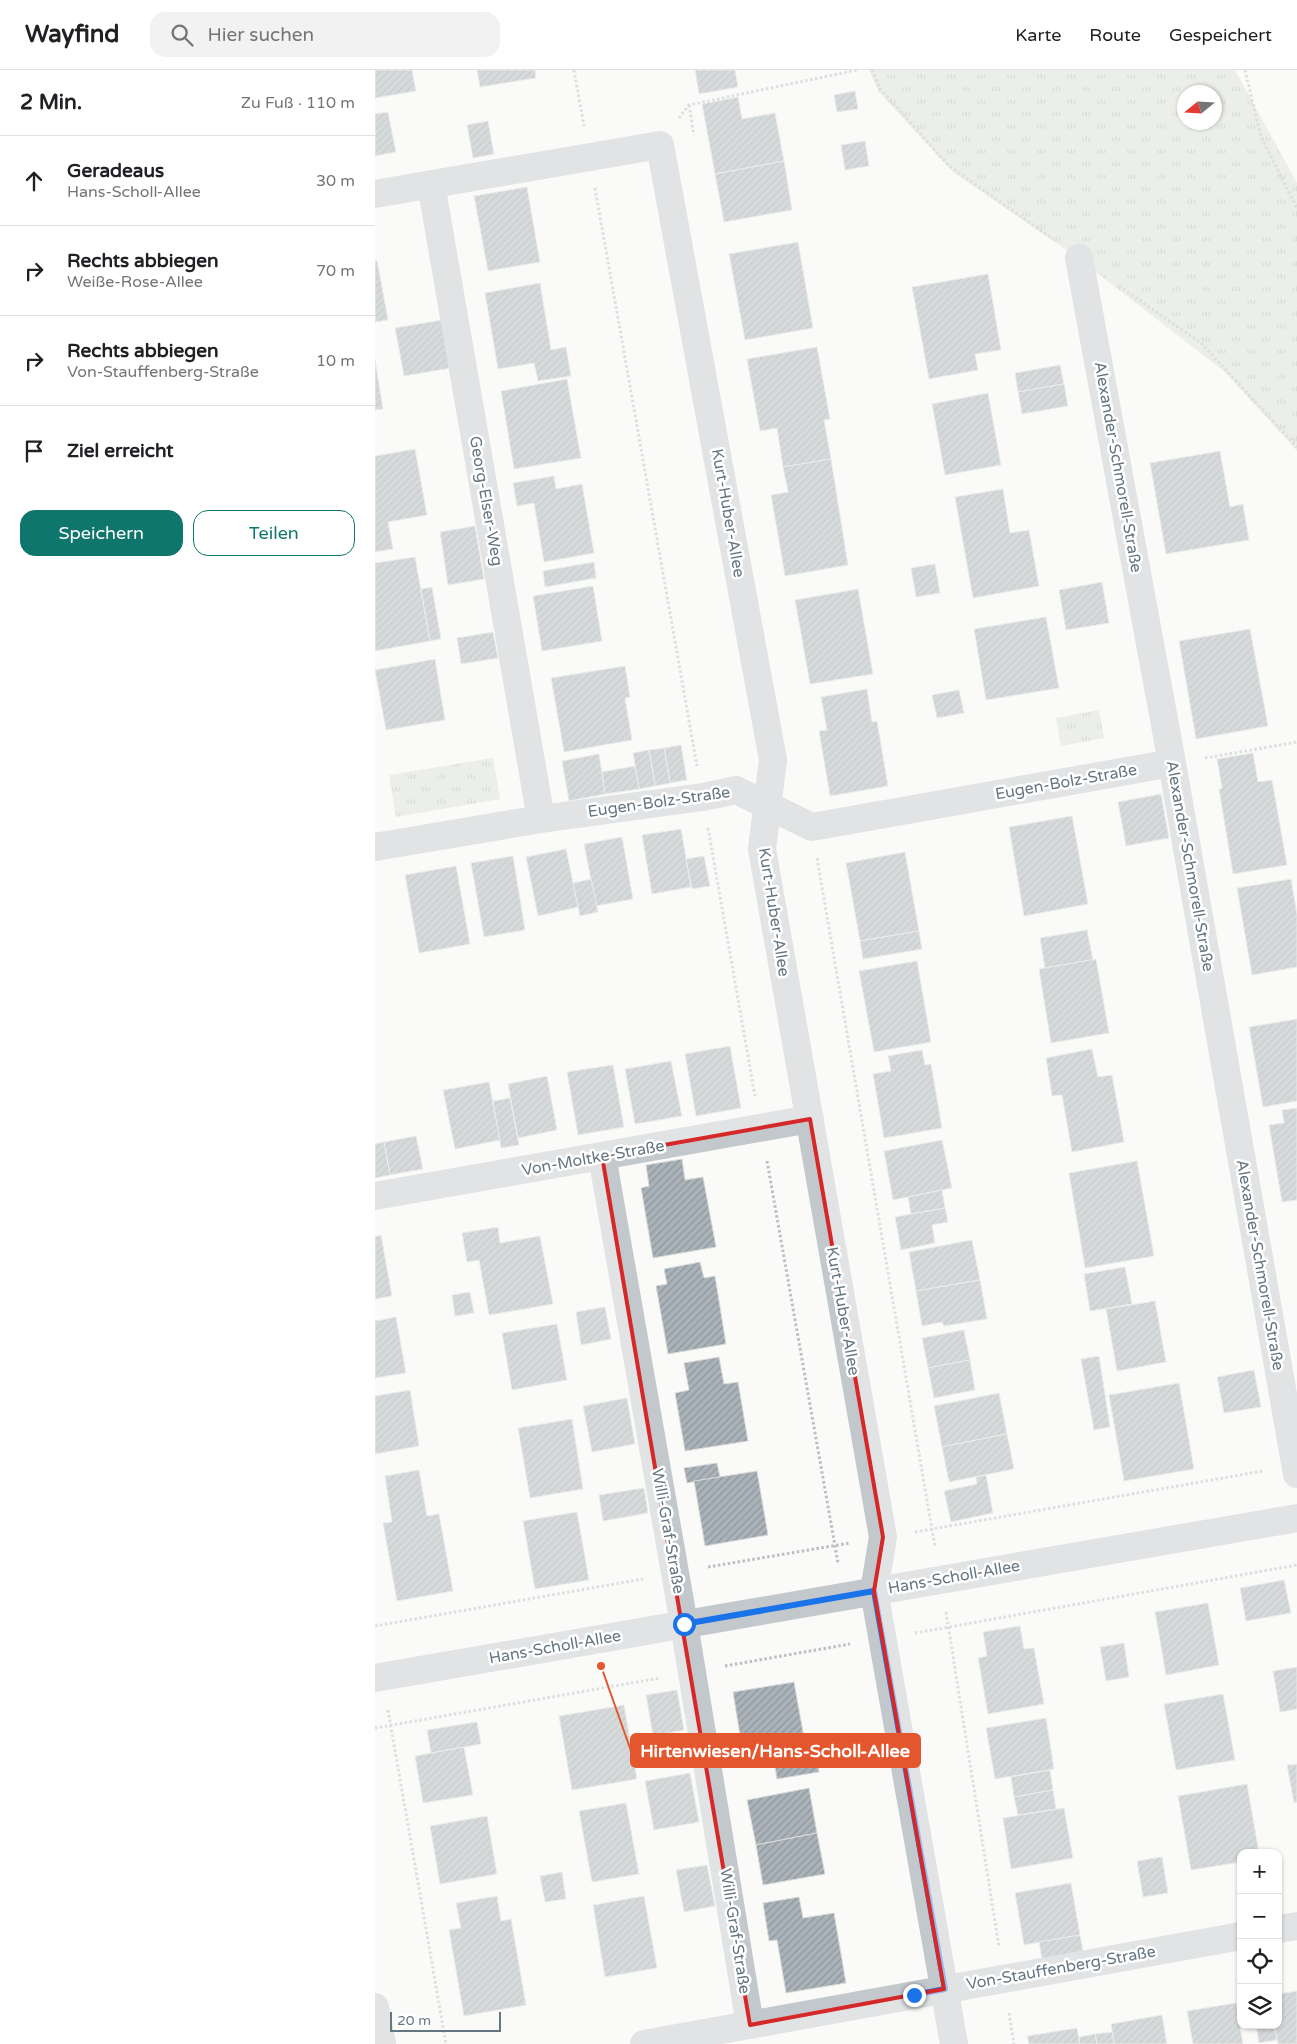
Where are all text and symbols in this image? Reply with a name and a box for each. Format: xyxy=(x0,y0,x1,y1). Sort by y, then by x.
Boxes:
search box xyxy=(150,12,500,57)
text: Wayfind xyxy=(25,20,120,49)
icon: search xyxy=(168,21,196,49)
text: Hier suchen xyxy=(208,24,314,46)
text: Karte xyxy=(1015,24,1061,46)
text: Route xyxy=(1089,24,1141,46)
text: Gespeichert xyxy=(1169,24,1272,46)
north arrow xyxy=(1177,85,1222,130)
text: 2 Min. xyxy=(20,90,82,115)
text: Zu Fuß · 110 m xyxy=(241,93,355,113)
text: Geradeaus xyxy=(67,160,164,182)
icon: ahead xyxy=(20,167,48,195)
text: 30 m xyxy=(316,171,355,191)
text: Hans-Scholl-Allee xyxy=(67,182,201,202)
text: Rechts abbiegen xyxy=(67,250,219,272)
icon: right xyxy=(20,257,48,285)
text: 70 m xyxy=(316,261,355,281)
text: Weiße-Rose-Allee xyxy=(67,272,203,292)
text: Rechts abbiegen xyxy=(67,340,219,362)
icon: right xyxy=(20,347,48,375)
text: 10 m xyxy=(316,351,355,371)
street label: Alexander-Schmorell-Straße xyxy=(1090,360,1146,574)
text: Von-Stauffenberg-Straße xyxy=(67,362,259,382)
street label: Georg-Elser-Weg xyxy=(465,434,507,568)
icon: arrive xyxy=(20,437,48,465)
text: Ziel erreicht xyxy=(67,440,174,462)
street label: Kurt-Huber-Allee xyxy=(707,447,749,579)
button: Speichern xyxy=(20,510,183,556)
button: Teilen xyxy=(193,510,355,556)
street label: Alexander-Schmorell-Straße xyxy=(1162,759,1218,973)
street label: Eugen-Bolz-Straße xyxy=(994,760,1138,804)
street label: Eugen-Bolz-Straße xyxy=(587,782,731,822)
street label: Kurt-Huber-Allee xyxy=(754,846,794,978)
street label: Von-Moltke-Straße xyxy=(520,1136,666,1180)
street label: Alexander-Schmorell-Straße xyxy=(1232,1158,1288,1372)
street label: Kurt-Huber-Allee xyxy=(822,1245,864,1377)
street label: Willi-Graf-Straße xyxy=(647,1467,689,1595)
street label: Hans-Scholl-Allee xyxy=(886,1556,1022,1598)
route start xyxy=(673,1613,696,1636)
street label: Hans-Scholl-Allee xyxy=(487,1626,623,1668)
callout: Hirtenwiesen/Hans-Scholl-Allee xyxy=(631,1734,920,1767)
text: Hirtenwiesen/Hans-Scholl-Allee xyxy=(640,1740,910,1762)
map controls xyxy=(1237,1849,1282,2029)
button: + xyxy=(1237,1849,1282,1894)
street label: Willi-Graf-Straße xyxy=(715,1867,755,1995)
button: − xyxy=(1237,1894,1282,1939)
button: locate xyxy=(1237,1939,1282,1984)
street label: Von-Stauffenberg-Straße xyxy=(965,1941,1157,1995)
route end xyxy=(903,1984,926,2007)
button: layers xyxy=(1237,1984,1282,2029)
scale bar xyxy=(390,2009,501,2032)
text: 20 m xyxy=(397,2012,431,2029)

